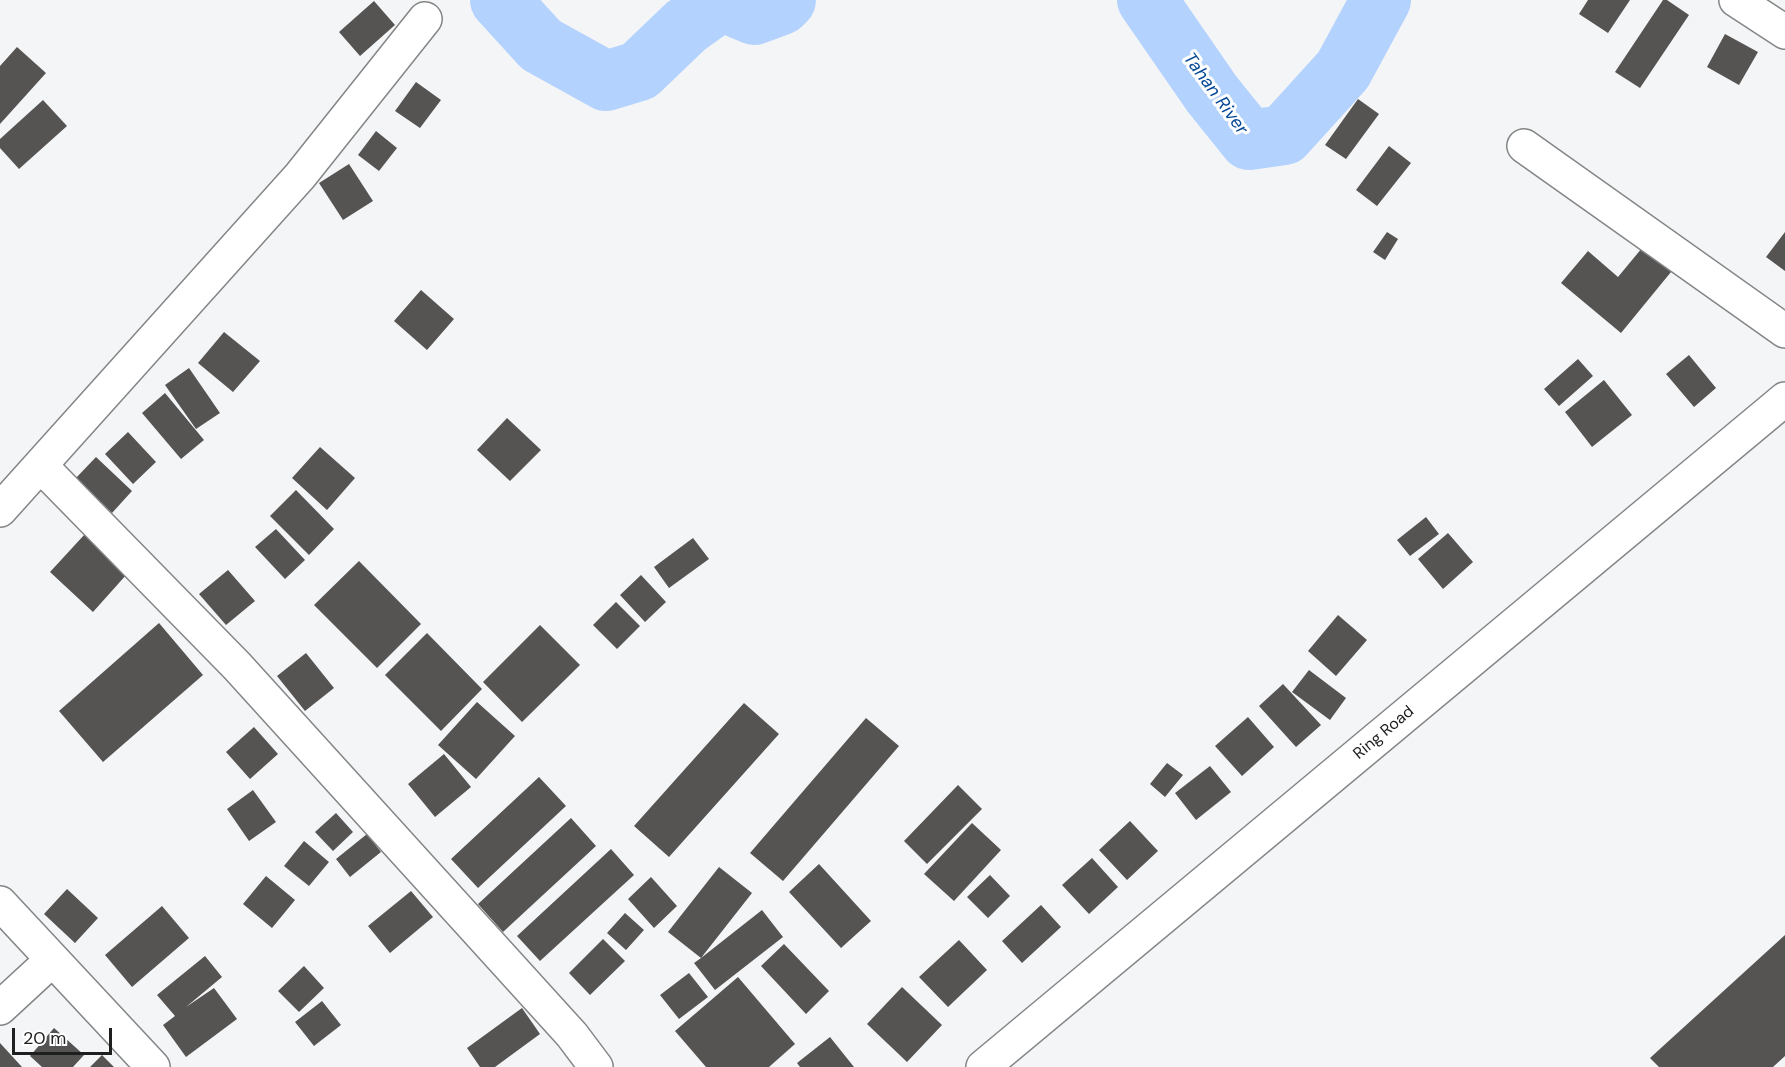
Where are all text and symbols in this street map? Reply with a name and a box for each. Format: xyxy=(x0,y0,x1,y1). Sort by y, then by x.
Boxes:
water label: Tahan River xyxy=(1178,49,1252,139)
street label: Ring Road xyxy=(1350,702,1418,764)
scale bar xyxy=(15,1016,116,1054)
text: 20 m xyxy=(23,1026,66,1050)

